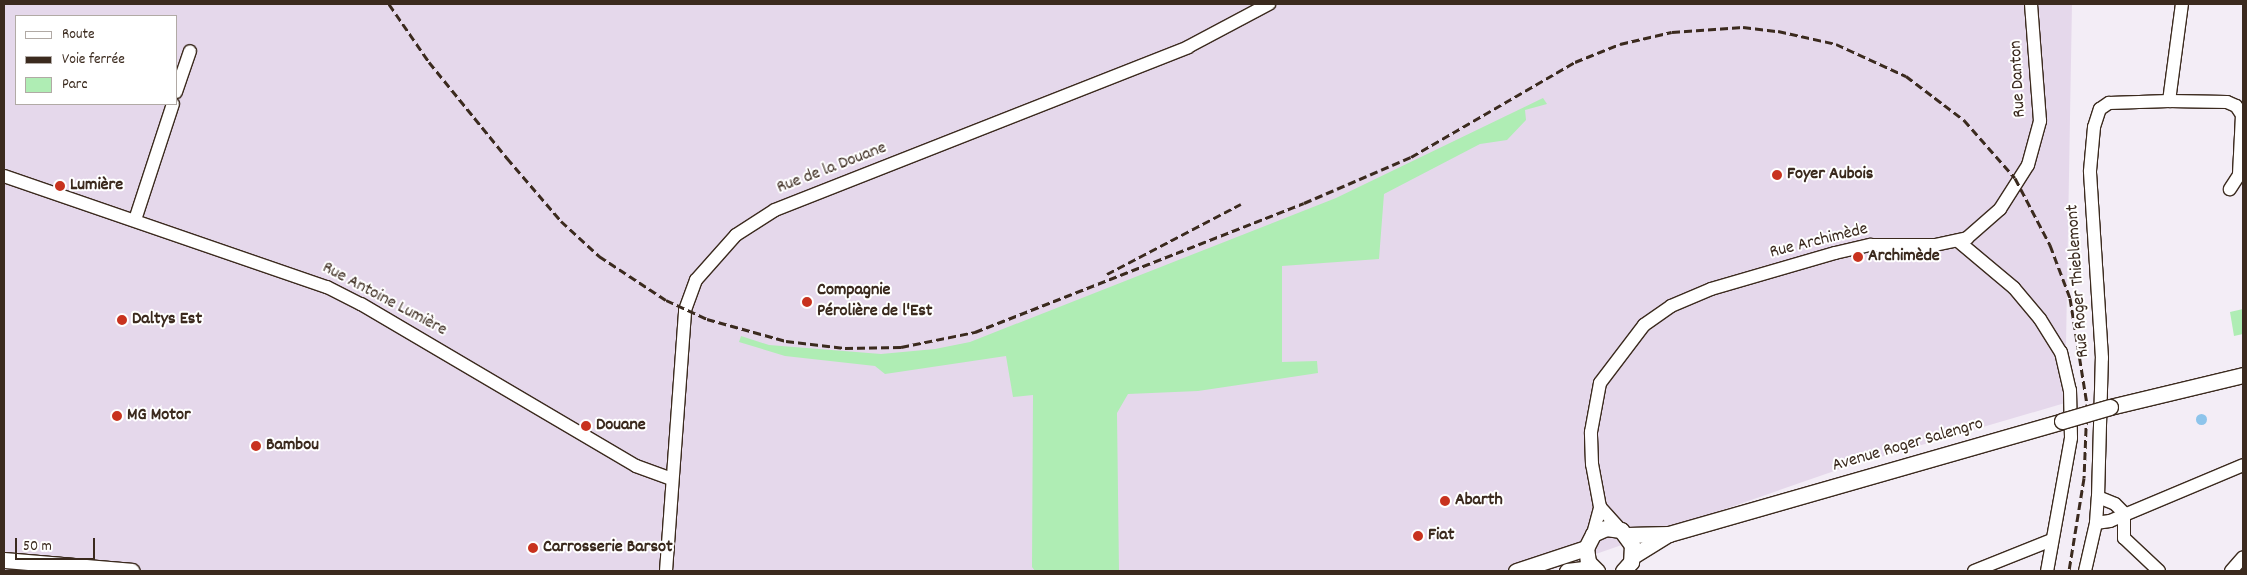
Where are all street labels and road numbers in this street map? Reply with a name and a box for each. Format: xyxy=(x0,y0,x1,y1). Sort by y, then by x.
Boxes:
street label: Rue Danton xyxy=(2006,40,2032,118)
street label: Rue de la Douane xyxy=(774,138,890,200)
street label: Rue Roger Thieblemont xyxy=(2063,203,2095,359)
street label: Rue Archimède xyxy=(1768,219,1870,265)
street label: Rue Antoine Lumière xyxy=(318,258,450,342)
street label: Avenue Roger Salengro xyxy=(1830,414,1986,478)

